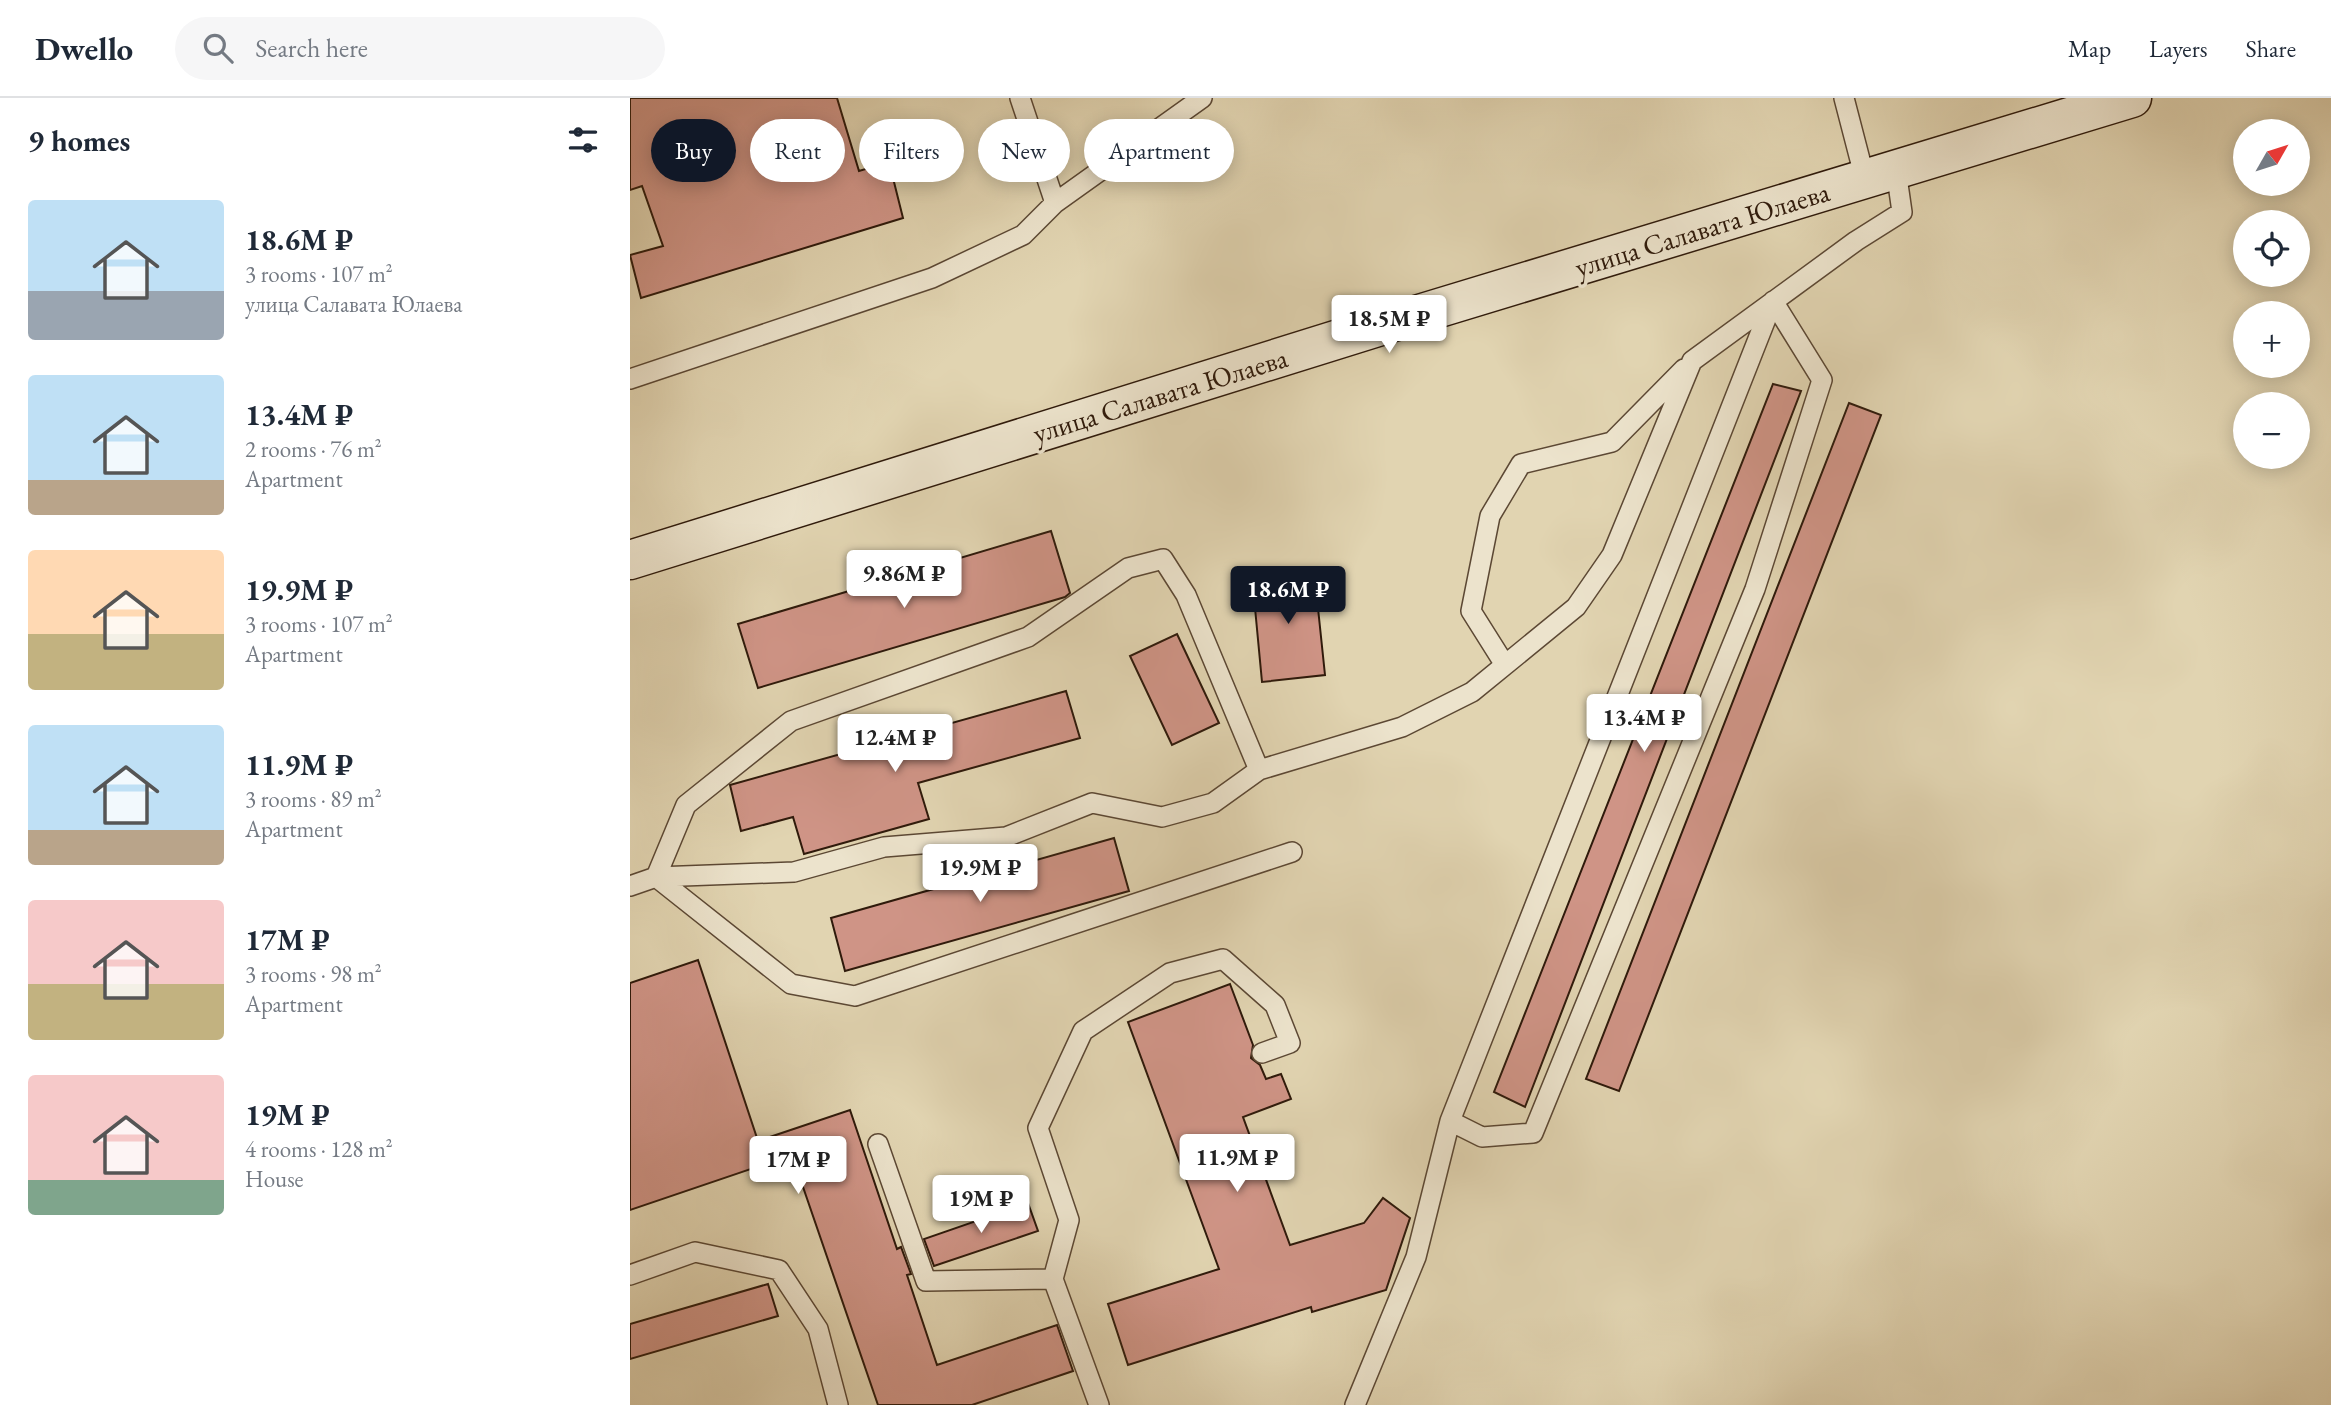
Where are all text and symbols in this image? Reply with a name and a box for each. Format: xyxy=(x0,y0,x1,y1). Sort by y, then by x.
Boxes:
search box xyxy=(175,17,665,80)
text: Dwello xyxy=(35,27,133,70)
icon: search xyxy=(199,29,237,67)
text: Search here xyxy=(255,31,368,65)
text: Map xyxy=(2068,33,2111,64)
text: Layers xyxy=(2149,33,2208,64)
text: Share xyxy=(2246,33,2296,64)
chip: Buy xyxy=(651,119,736,182)
chip: Rent xyxy=(750,119,845,182)
chip: Filters xyxy=(859,119,964,182)
chip: New xyxy=(978,119,1070,182)
chip: Apartment xyxy=(1084,119,1234,182)
north arrow xyxy=(2233,119,2310,196)
map controls xyxy=(2233,119,2310,469)
text: 9 homes xyxy=(28,121,130,160)
icon: filters xyxy=(564,121,602,159)
street label: улица Салавата Юлаева xyxy=(1570,173,1835,285)
button: locate xyxy=(2233,210,2310,287)
text: 18.6M ₽ xyxy=(245,220,353,259)
icon: home xyxy=(84,228,168,312)
text: 3 rooms · 107 m² xyxy=(245,259,393,289)
text: улица Салавата Юлаева xyxy=(245,289,462,319)
pin: 18.5M ₽ xyxy=(1324,296,1454,355)
button: + xyxy=(2233,301,2310,378)
text: 18.5M ₽ xyxy=(1348,303,1430,333)
street label: улица Салавата Юлаева xyxy=(1028,339,1293,451)
button: − xyxy=(2233,392,2310,469)
text: 13.4M ₽ xyxy=(245,395,353,434)
icon: home xyxy=(84,403,168,487)
text: 2 rooms · 76 m² xyxy=(245,434,382,464)
text: Apartment xyxy=(245,464,343,494)
pin: 9.86M ₽ xyxy=(839,550,969,610)
text: 9.86M ₽ xyxy=(863,558,945,588)
pin: 18.6M ₽ xyxy=(1223,566,1353,626)
text: 19.9M ₽ xyxy=(245,570,353,609)
text: 18.6M ₽ xyxy=(1247,574,1329,604)
icon: home xyxy=(84,578,168,662)
text: 3 rooms · 107 m² xyxy=(245,609,393,639)
text: Apartment xyxy=(245,639,343,669)
pin: 13.4M ₽ xyxy=(1579,694,1709,754)
text: 13.4M ₽ xyxy=(1603,702,1685,732)
pin: 12.4M ₽ xyxy=(830,714,960,774)
text: 12.4M ₽ xyxy=(854,722,936,752)
text: 11.9M ₽ xyxy=(245,745,353,784)
icon: home xyxy=(84,753,168,837)
text: 3 rooms · 89 m² xyxy=(245,784,382,814)
text: Apartment xyxy=(245,814,343,844)
pin: 19.9M ₽ xyxy=(915,844,1045,904)
text: 19.9M ₽ xyxy=(939,852,1021,882)
text: 17M ₽ xyxy=(245,920,330,959)
icon: home xyxy=(84,928,168,1012)
text: 3 rooms · 98 m² xyxy=(245,959,382,989)
text: Apartment xyxy=(245,989,343,1019)
text: 19M ₽ xyxy=(245,1095,330,1134)
icon: home xyxy=(84,1103,168,1187)
text: 4 rooms · 128 m² xyxy=(245,1134,393,1164)
pin: 11.9M ₽ xyxy=(1172,1134,1302,1194)
pin: 17M ₽ xyxy=(749,1136,847,1196)
text: 11.9M ₽ xyxy=(1196,1142,1278,1172)
text: 17M ₽ xyxy=(765,1144,831,1174)
text: House xyxy=(245,1164,304,1194)
pin: 19M ₽ xyxy=(932,1176,1030,1235)
text: 19M ₽ xyxy=(948,1183,1014,1213)

